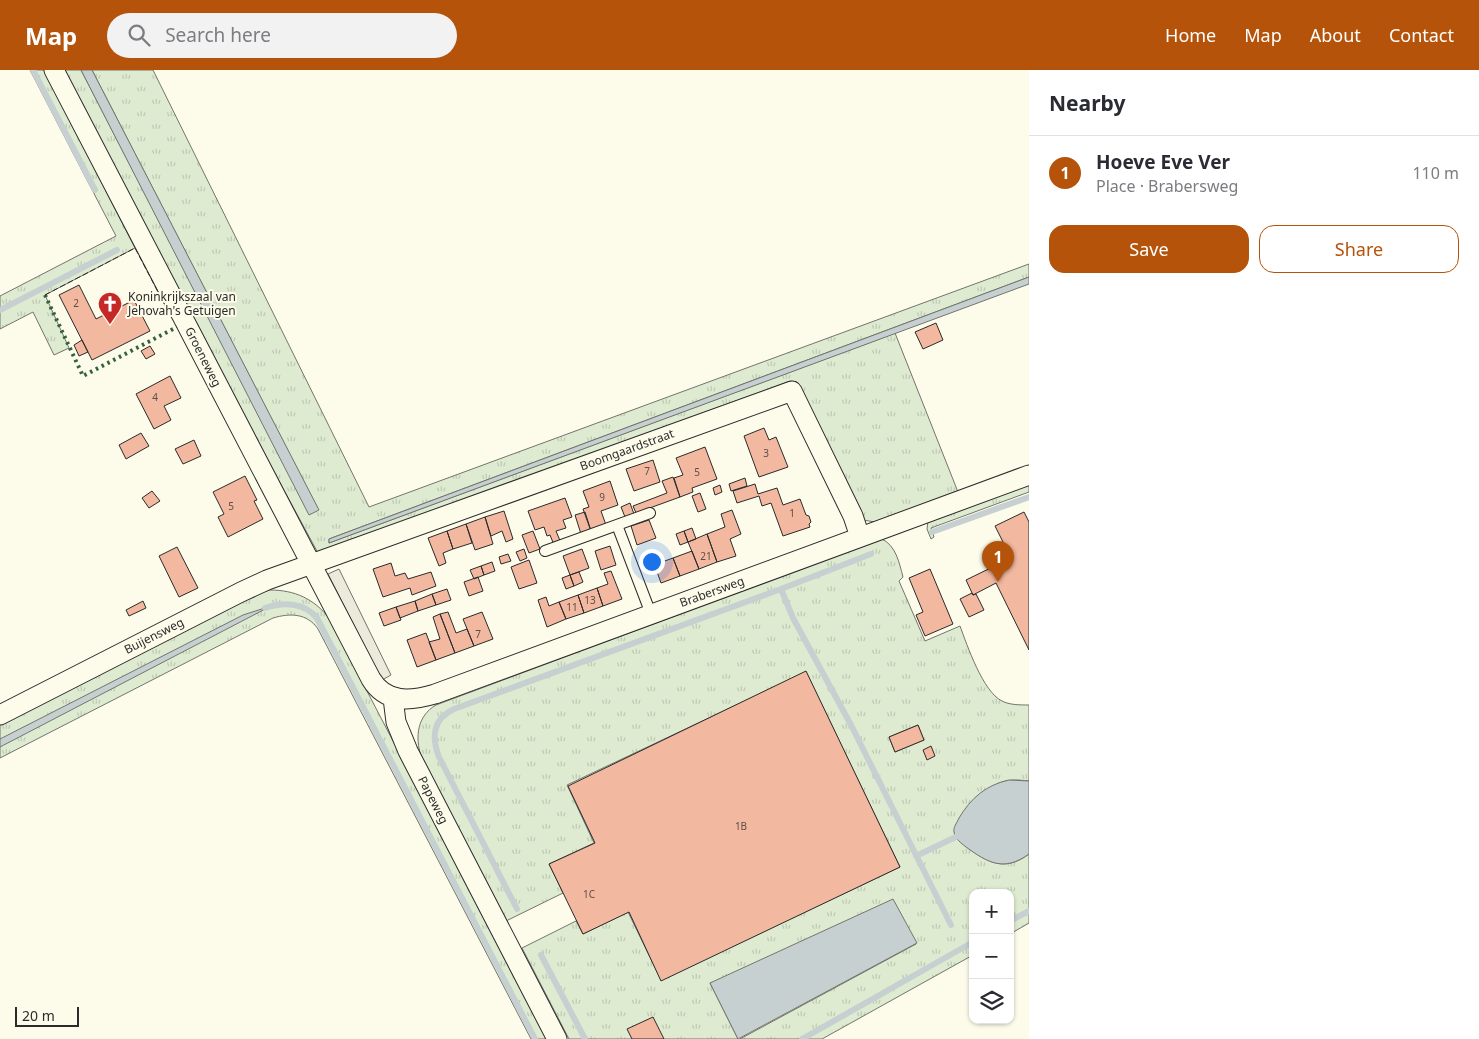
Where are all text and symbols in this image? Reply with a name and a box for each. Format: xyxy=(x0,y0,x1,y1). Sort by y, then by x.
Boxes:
search box xyxy=(107,13,457,58)
text: Map xyxy=(25,19,77,52)
icon: search xyxy=(125,21,153,49)
text: Search here xyxy=(165,22,271,48)
text: Home xyxy=(1165,23,1216,47)
text: Map xyxy=(1244,23,1282,47)
text: About xyxy=(1310,23,1361,47)
text: Contact xyxy=(1389,23,1454,47)
text: Nearby xyxy=(1049,89,1125,117)
text: Hoeve Eve Ver xyxy=(1096,149,1230,175)
text: 1 xyxy=(1060,162,1070,184)
text: 110 m xyxy=(1412,162,1459,184)
text: Place · Brabersweg xyxy=(1096,175,1238,197)
button: Save xyxy=(1049,225,1249,273)
button: Share xyxy=(1259,225,1459,273)
place label: Koninkrijkszaal van Jehovah's Getuigen xyxy=(127,288,236,319)
church icon: Koninkrijkszaal van Jehovah's Getuigen xyxy=(97,291,123,325)
house number: 2 xyxy=(73,296,79,310)
street label: Groeneweg xyxy=(181,324,226,390)
house number: 4 xyxy=(152,390,158,404)
street label: Boomgaardstraat xyxy=(577,424,677,474)
house number: 3 xyxy=(763,446,769,460)
house number: 7 xyxy=(644,464,650,478)
house number: 5 xyxy=(694,465,700,479)
house number: 9 xyxy=(599,490,605,504)
house number: 5 xyxy=(228,499,234,513)
house number: 1 xyxy=(789,506,795,520)
pin: 1 xyxy=(982,541,1014,582)
your location xyxy=(639,549,665,575)
house number: 21 xyxy=(700,549,712,563)
street label: Brabersweg xyxy=(677,572,747,611)
house number: 13 xyxy=(584,593,596,607)
house number: 11 xyxy=(566,600,578,614)
street label: Buijensweg xyxy=(121,613,187,658)
house number: 7 xyxy=(475,627,481,641)
street label: Papeweg xyxy=(414,773,453,827)
house number: 1B xyxy=(735,819,747,833)
house number: 1C xyxy=(583,887,596,901)
map controls xyxy=(969,889,1014,1024)
button: + xyxy=(969,889,1014,934)
button: − xyxy=(969,934,1014,979)
button: layers xyxy=(969,979,1014,1024)
scale bar xyxy=(15,1004,79,1027)
text: 20 m xyxy=(22,1006,55,1025)

